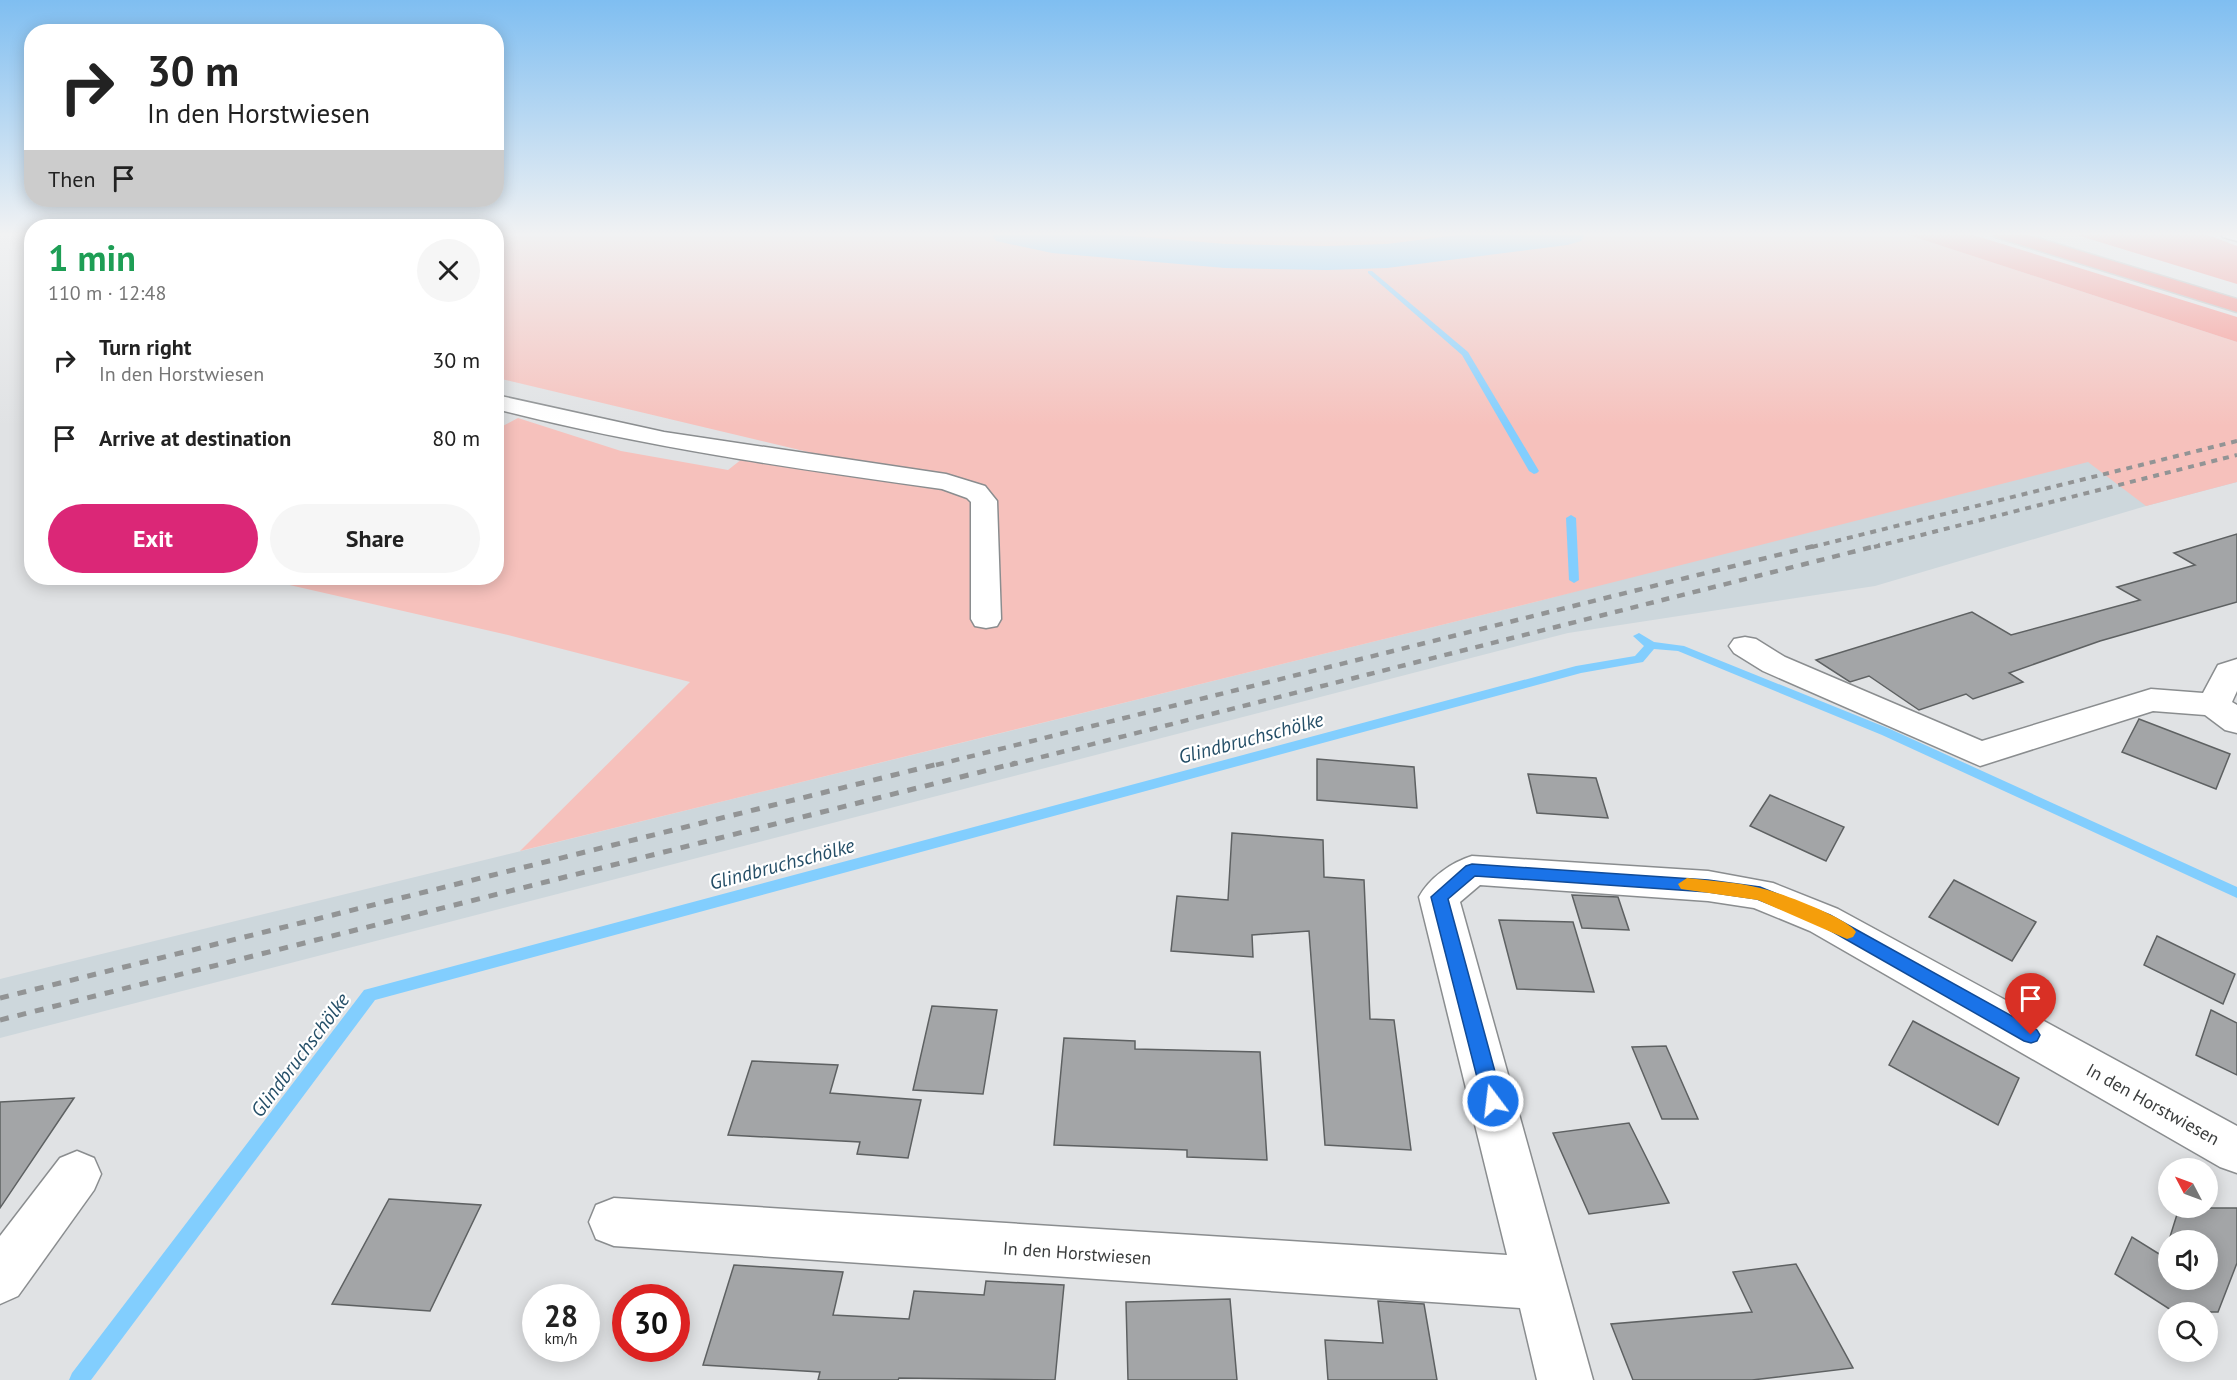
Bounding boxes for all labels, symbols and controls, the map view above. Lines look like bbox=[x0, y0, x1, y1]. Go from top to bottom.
text: 30 m bbox=[147, 43, 239, 98]
icon: right bbox=[48, 48, 126, 126]
text: In den Horstwiesen bbox=[147, 96, 370, 130]
icon: arrive bbox=[107, 162, 140, 195]
text: Then bbox=[48, 165, 95, 193]
text: 1 min bbox=[48, 234, 136, 281]
button: close bbox=[417, 239, 480, 302]
text: 110 m · 12:48 bbox=[48, 280, 166, 306]
text: Turn right bbox=[99, 333, 191, 361]
icon: right bbox=[48, 344, 81, 377]
text: 30 m bbox=[432, 346, 480, 374]
text: In den Horstwiesen bbox=[99, 361, 264, 387]
icon: arrive bbox=[48, 422, 81, 455]
text: Arrive at destination bbox=[99, 424, 291, 452]
text: 80 m bbox=[432, 424, 480, 452]
button: Exit bbox=[48, 504, 258, 573]
button: Share bbox=[270, 504, 480, 573]
water label: Glindbruchschölke bbox=[1176, 706, 1327, 770]
water label: Glindbruchschölke bbox=[707, 832, 858, 896]
pin bbox=[2005, 973, 2056, 1035]
icon: arrive bbox=[2014, 982, 2047, 1015]
water label: Glindbruchschölke bbox=[245, 987, 356, 1122]
street label: In den Horstwiesen bbox=[2082, 1058, 2224, 1150]
position arrow bbox=[1461, 1069, 1525, 1133]
north arrow bbox=[2158, 1158, 2218, 1218]
map controls bbox=[2158, 1158, 2218, 1362]
button: sound bbox=[2158, 1230, 2218, 1290]
street label: In den Horstwiesen bbox=[1002, 1236, 1152, 1270]
speed limit sign: 30 bbox=[612, 1284, 690, 1362]
text: 28 bbox=[544, 1296, 578, 1335]
button: search bbox=[2158, 1302, 2218, 1362]
text: km/h bbox=[545, 1329, 577, 1348]

